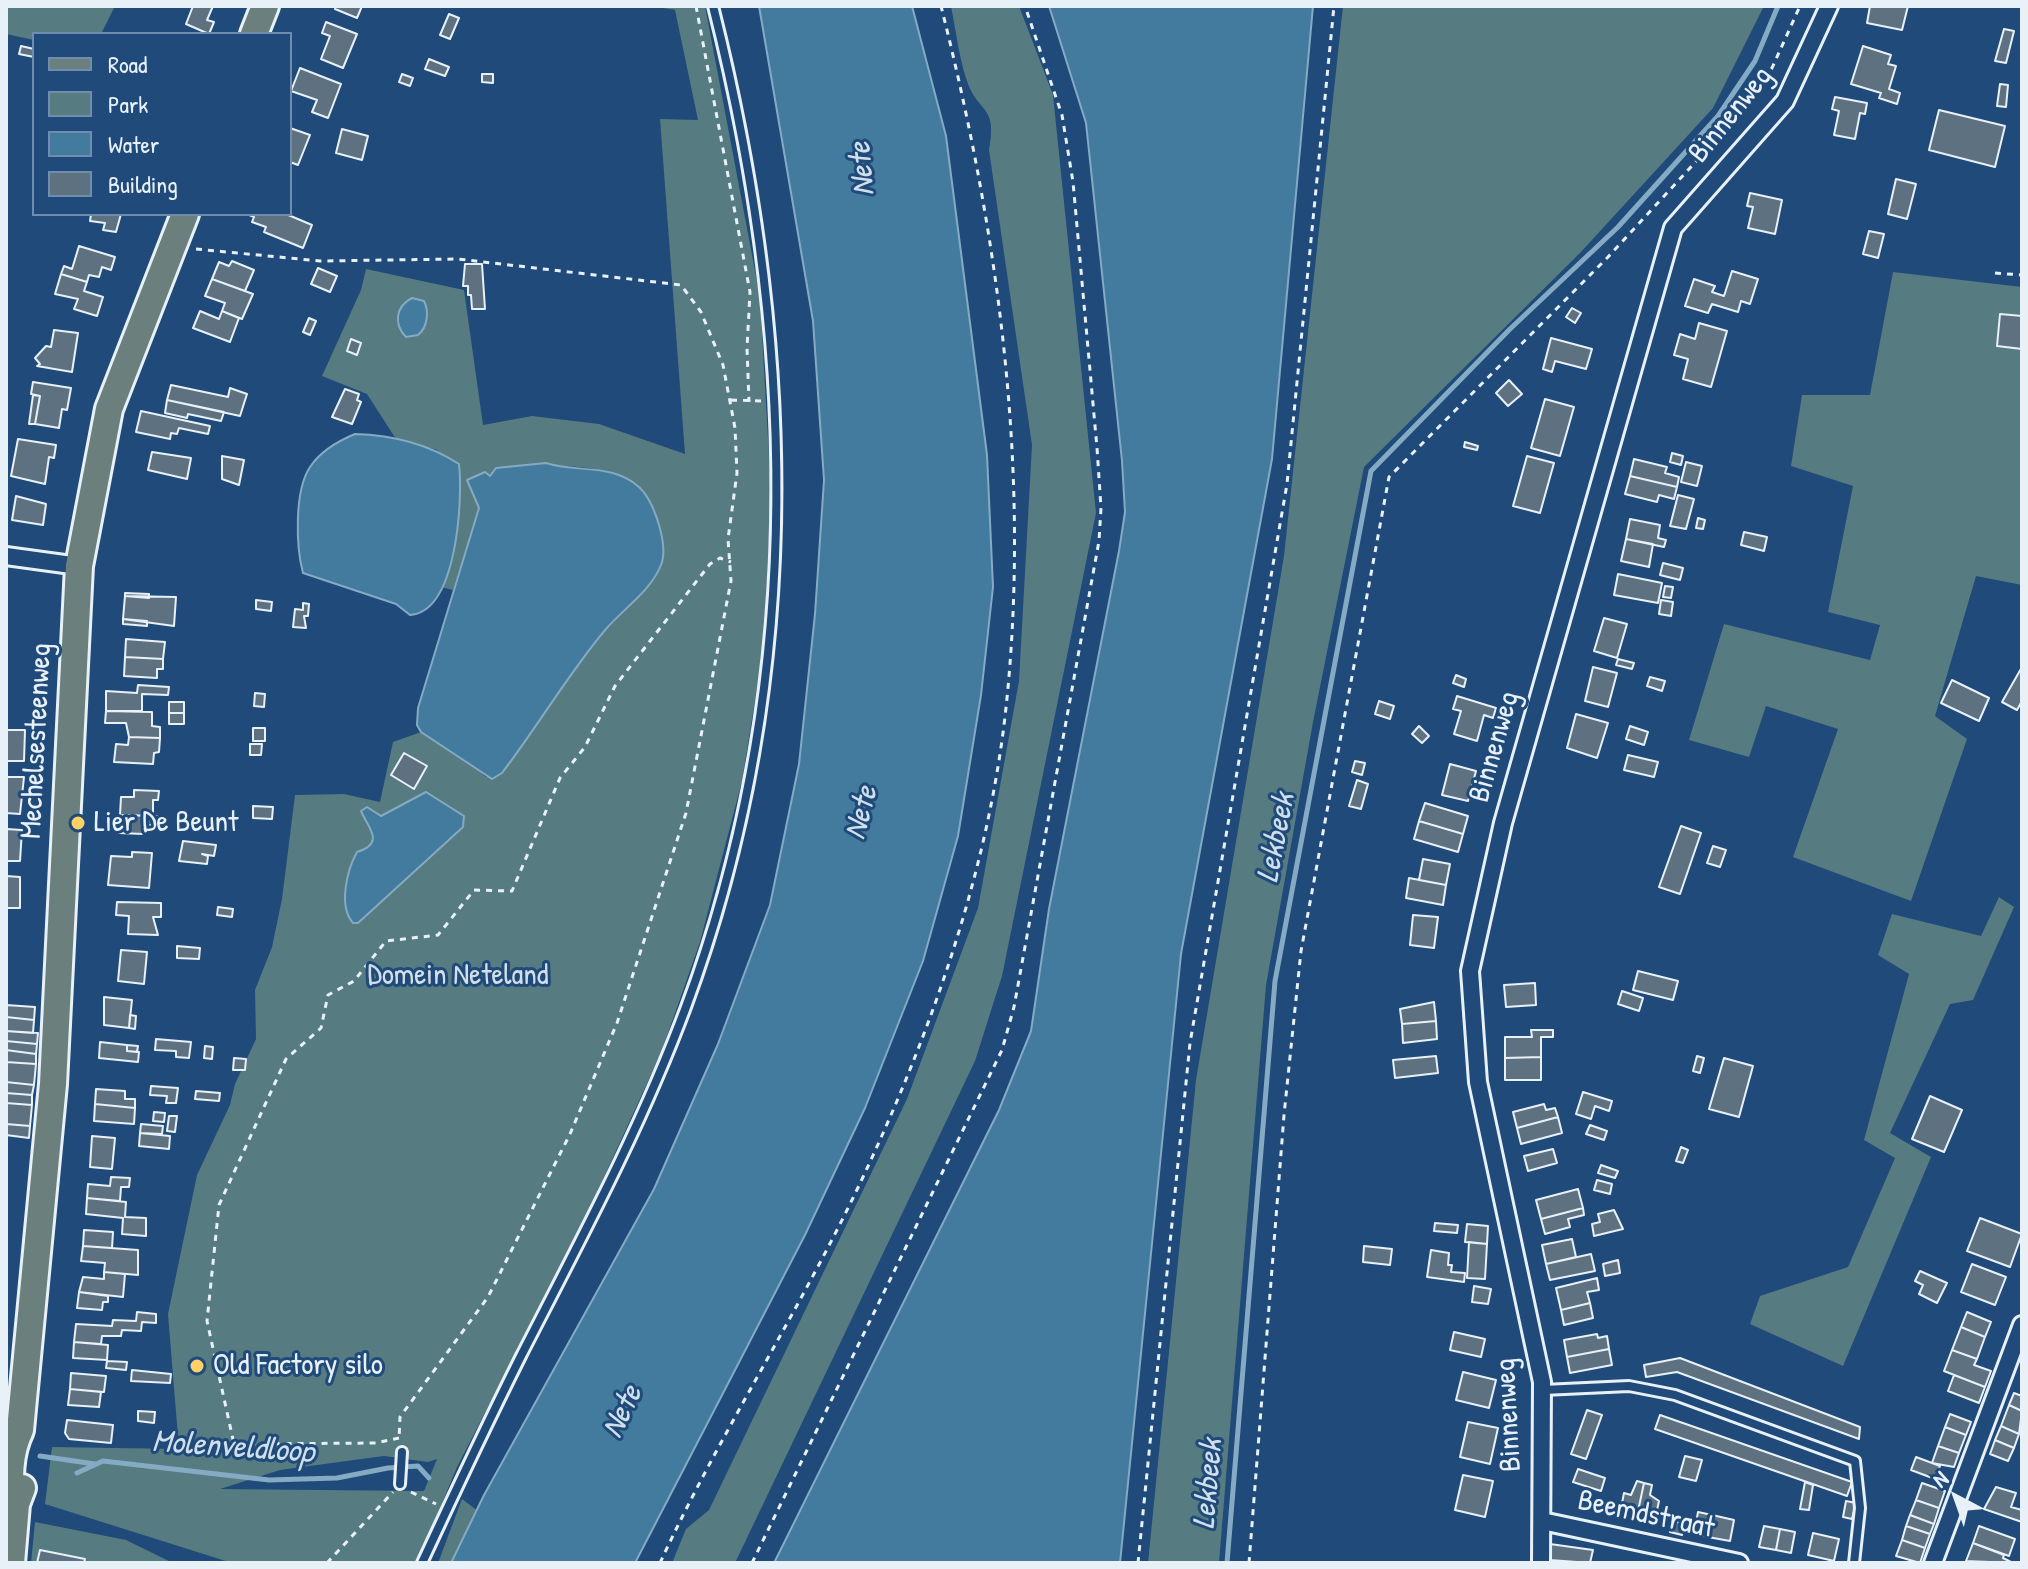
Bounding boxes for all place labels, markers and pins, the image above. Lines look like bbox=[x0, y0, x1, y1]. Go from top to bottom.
place label: Lier De Beunt bbox=[94, 805, 238, 841]
marker: Lier De Beunt bbox=[69, 814, 87, 832]
place label: Old Factory silo bbox=[213, 1348, 383, 1384]
marker: Old Factory silo bbox=[188, 1357, 206, 1375]

